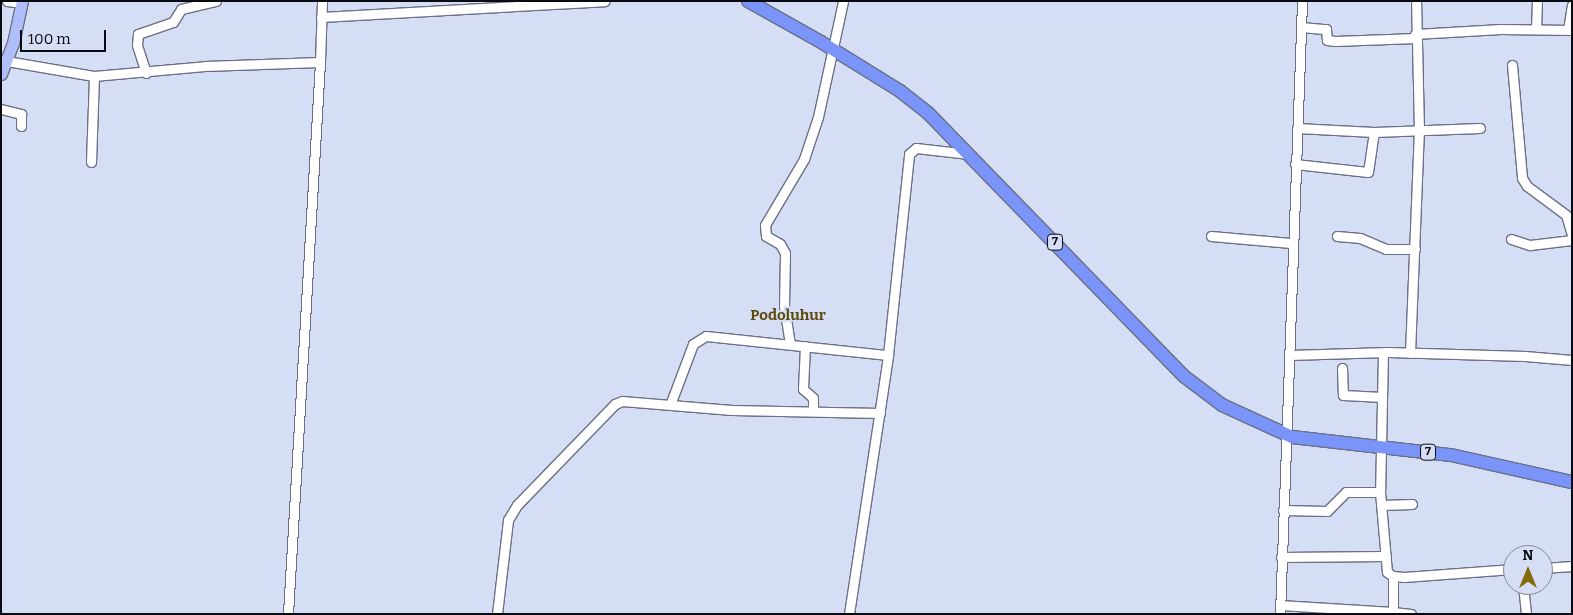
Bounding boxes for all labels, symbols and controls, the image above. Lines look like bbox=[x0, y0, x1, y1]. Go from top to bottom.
scale bar bbox=[22, 20, 109, 52]
text: 100 m bbox=[28, 30, 71, 48]
road number: 7 bbox=[1046, 233, 1064, 250]
district label: Podoluhur bbox=[750, 307, 826, 325]
road number: 7 bbox=[1419, 444, 1437, 461]
north arrow bbox=[1503, 545, 1553, 595]
text: N bbox=[1523, 547, 1533, 564]

